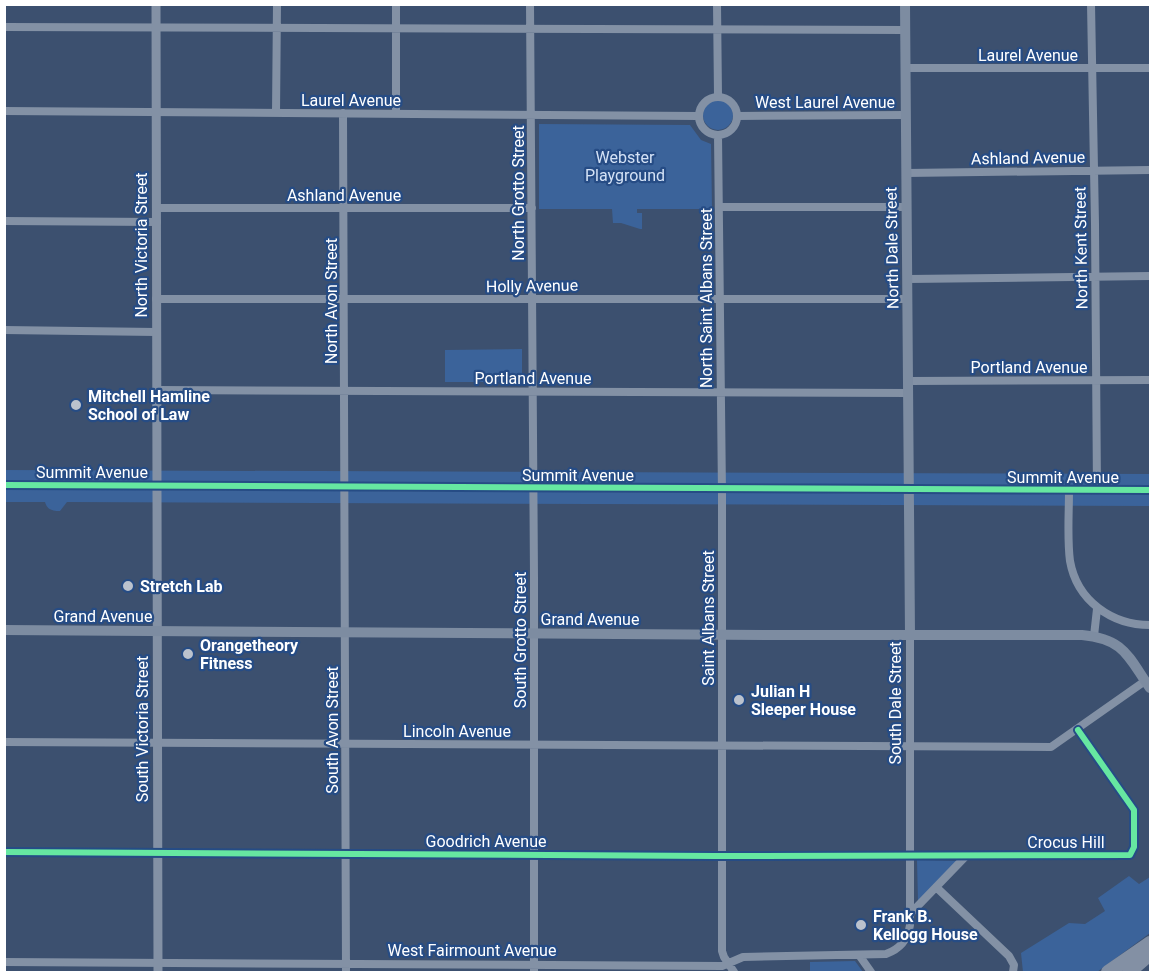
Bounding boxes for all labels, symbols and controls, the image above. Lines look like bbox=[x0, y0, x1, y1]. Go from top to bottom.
street label: Laurel Avenue bbox=[978, 46, 1078, 65]
street label: Laurel Avenue bbox=[301, 91, 401, 110]
street label: West Laurel Avenue bbox=[755, 93, 895, 112]
street label: North Grotto Street bbox=[509, 125, 528, 261]
park label: Webster Playground bbox=[585, 148, 665, 185]
street label: Ashland Avenue bbox=[971, 148, 1085, 168]
street label: North Victoria Street bbox=[132, 172, 151, 318]
street label: Ashland Avenue bbox=[287, 186, 401, 205]
street label: North Kent Street bbox=[1070, 186, 1092, 310]
street label: North Dale Street bbox=[881, 187, 903, 309]
street label: North Saint Albans Street bbox=[697, 208, 716, 388]
street label: North Avon Street bbox=[322, 238, 341, 364]
street label: Holly Avenue bbox=[486, 276, 578, 296]
street label: Portland Avenue bbox=[971, 358, 1087, 377]
street label: Portland Avenue bbox=[475, 369, 591, 388]
place label: Mitchell Hamline School of Law bbox=[88, 387, 210, 424]
marker: Mitchell Hamline School of Law bbox=[69, 398, 83, 412]
street label: Summit Avenue bbox=[36, 463, 148, 482]
street label: Summit Avenue bbox=[522, 466, 634, 485]
street label: Summit Avenue bbox=[1007, 468, 1119, 487]
street label: Saint Albans Street bbox=[699, 550, 718, 686]
street label: South Grotto Street bbox=[511, 572, 530, 708]
place label: Stretch Lab bbox=[140, 577, 223, 596]
marker: Stretch Lab bbox=[121, 579, 135, 593]
street label: Grand Avenue bbox=[54, 607, 152, 626]
street label: Grand Avenue bbox=[541, 610, 639, 629]
place label: Orangetheory Fitness bbox=[200, 636, 299, 673]
street label: South Dale Street bbox=[886, 641, 905, 765]
marker: Orangetheory Fitness bbox=[181, 647, 195, 661]
street label: South Victoria Street bbox=[133, 656, 152, 802]
street label: South Avon Street bbox=[323, 666, 342, 794]
place label: Julian H Sleeper House bbox=[751, 682, 856, 719]
marker: Julian H Sleeper House bbox=[732, 693, 746, 707]
street label: Lincoln Avenue bbox=[403, 722, 511, 741]
street label: Goodrich Avenue bbox=[426, 832, 546, 851]
street label: Crocus Hill bbox=[1027, 833, 1105, 852]
place label: Frank B. Kellogg House bbox=[873, 907, 978, 944]
marker: Frank B. Kellogg House bbox=[854, 918, 868, 932]
street label: West Fairmount Avenue bbox=[388, 941, 556, 960]

